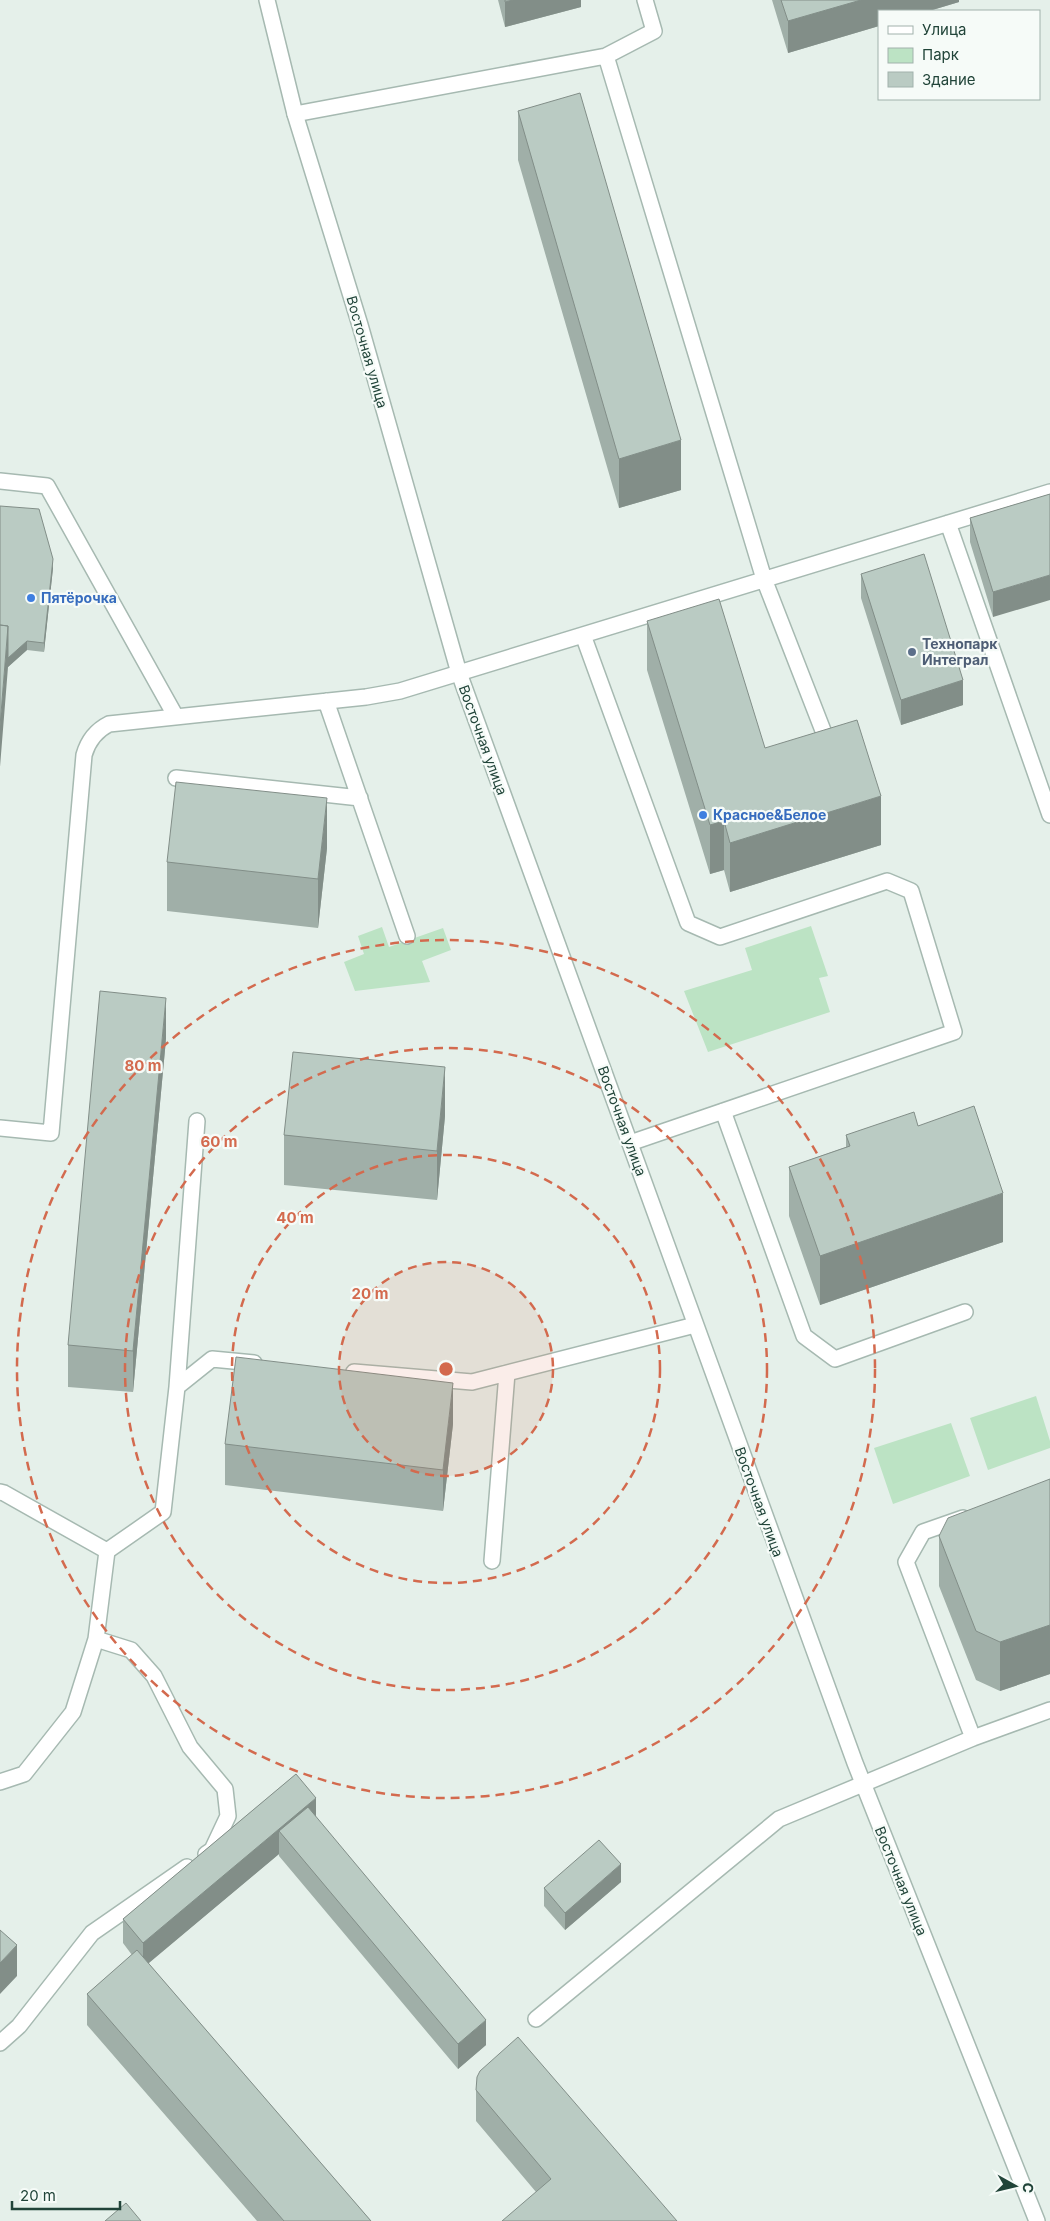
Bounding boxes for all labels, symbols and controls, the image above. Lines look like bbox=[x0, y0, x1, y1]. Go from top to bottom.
legend bbox=[878, 10, 1040, 100]
text: Улица bbox=[922, 20, 966, 39]
text: Парк bbox=[922, 45, 959, 64]
text: Здание bbox=[922, 70, 976, 89]
street label: Восточная улица bbox=[343, 294, 392, 410]
place label: Пятёрочка bbox=[41, 589, 117, 606]
marker: Пятёрочка bbox=[25, 592, 37, 604]
place label: Технопарк Интеграл bbox=[922, 635, 998, 668]
marker: Технопарк Интеграл bbox=[906, 646, 918, 658]
street label: Восточная улица bbox=[456, 682, 511, 797]
place label: Красное&Белое bbox=[713, 806, 826, 823]
marker: Красное&Белое bbox=[697, 809, 709, 821]
text: 80 m bbox=[124, 1056, 162, 1075]
street label: Восточная улица bbox=[595, 1063, 650, 1178]
text: 60 m bbox=[200, 1132, 238, 1151]
text: 40 m bbox=[276, 1208, 314, 1227]
text: 20 m bbox=[352, 1284, 388, 1303]
centre of rings bbox=[437, 1360, 455, 1378]
street label: Восточная улица bbox=[732, 1444, 787, 1559]
street label: Восточная улица bbox=[872, 1824, 931, 1938]
north arrow bbox=[990, 2161, 1040, 2211]
scale bar bbox=[12, 2178, 120, 2210]
text: С bbox=[1019, 2182, 1038, 2194]
text: 20 m bbox=[20, 2186, 56, 2205]

